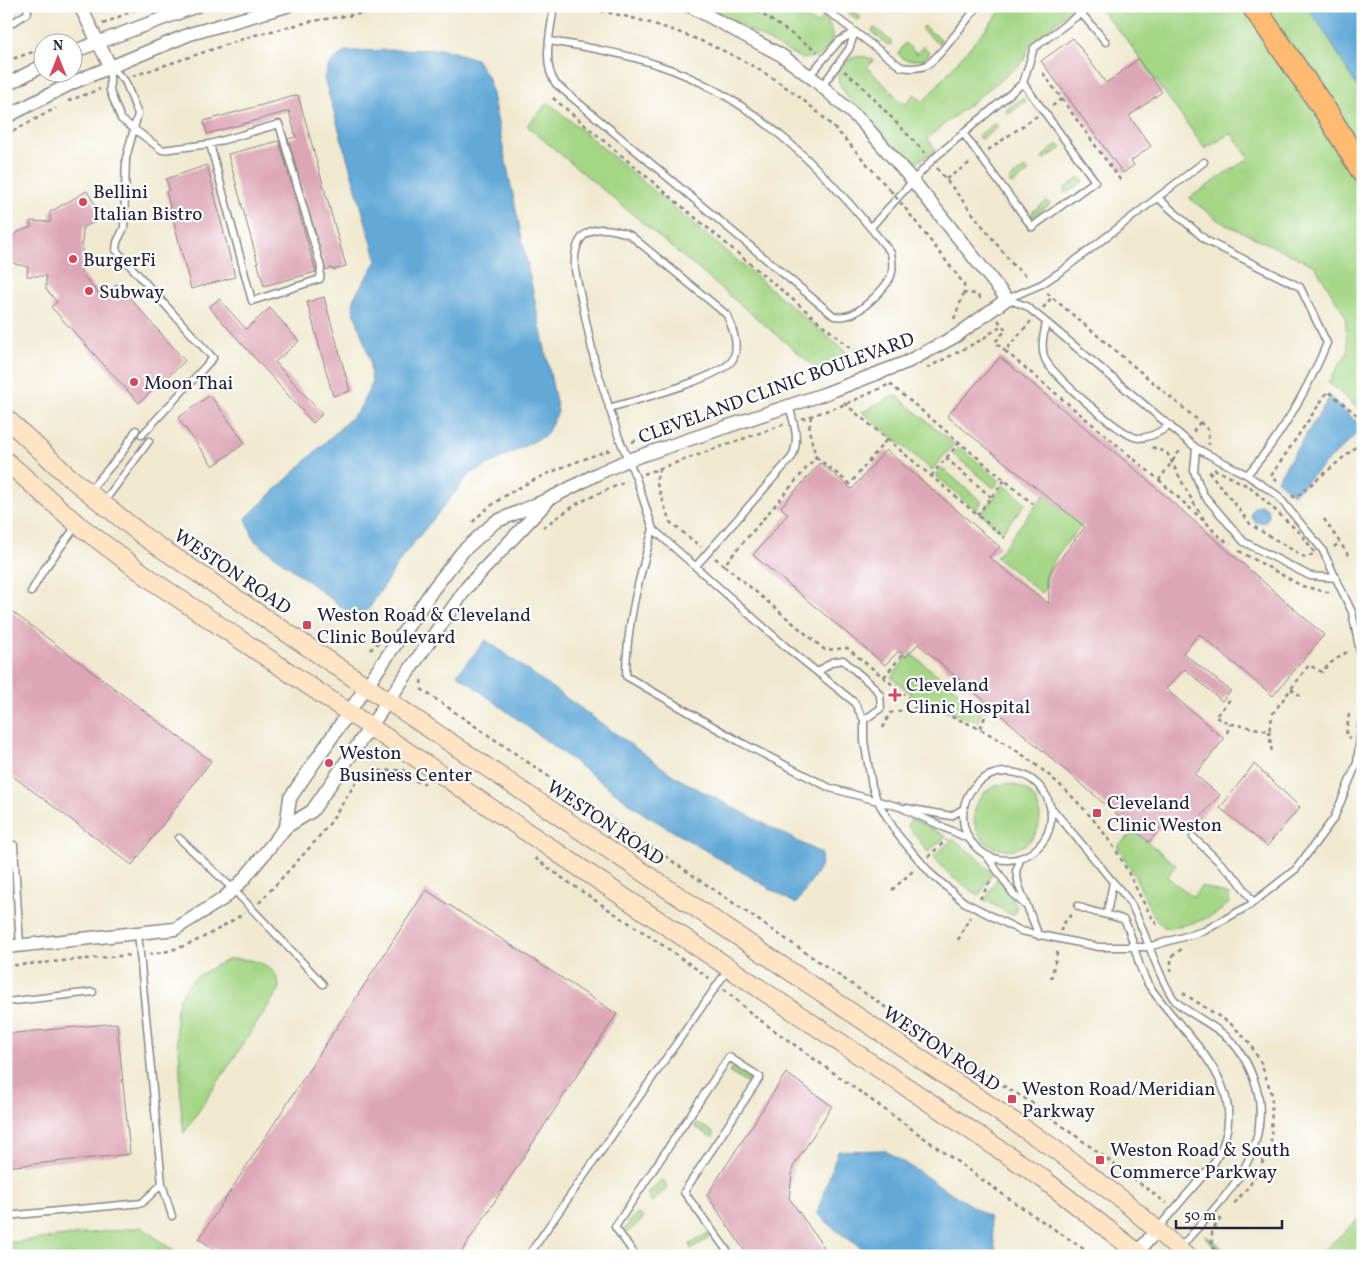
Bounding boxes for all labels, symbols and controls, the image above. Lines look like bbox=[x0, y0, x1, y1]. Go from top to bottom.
north arrow bbox=[32, 32, 82, 82]
text: N bbox=[53, 37, 63, 56]
place label: Bellini Italian Bistro bbox=[93, 180, 202, 228]
marker: Bellini Italian Bistro bbox=[77, 196, 89, 208]
place label: BurgerFi bbox=[83, 248, 156, 274]
marker: BurgerFi bbox=[67, 253, 79, 265]
place label: Subway bbox=[99, 280, 164, 306]
marker: Subway bbox=[83, 285, 95, 297]
street label: CLEVELAND CLINIC BOULEVARD bbox=[635, 327, 918, 451]
place label: Moon Thai bbox=[144, 371, 234, 397]
marker: Moon Thai bbox=[128, 376, 140, 388]
street label: WESTON ROAD bbox=[168, 524, 296, 622]
place label: Weston Road & Cleveland Clinic Boulevard bbox=[317, 603, 531, 651]
marker: Weston Road & Cleveland Clinic Boulevard bbox=[301, 619, 313, 631]
place label: Cleveland Clinic Hospital bbox=[906, 673, 1030, 721]
marker: Cleveland Clinic Hospital bbox=[888, 688, 902, 702]
place label: Weston Business Center bbox=[339, 741, 472, 789]
marker: Weston Business Center bbox=[323, 757, 335, 769]
street label: WESTON ROAD bbox=[541, 775, 669, 873]
place label: Cleveland Clinic Weston bbox=[1107, 791, 1222, 839]
marker: Cleveland Clinic Weston bbox=[1091, 807, 1103, 819]
street label: WESTON ROAD bbox=[877, 1001, 1005, 1099]
place label: Weston Road/Meridian Parkway bbox=[1022, 1077, 1215, 1125]
marker: Weston Road/Meridian Parkway bbox=[1006, 1093, 1018, 1105]
place label: Weston Road & South Commerce Parkway bbox=[1110, 1138, 1290, 1186]
marker: Weston Road & South Commerce Parkway bbox=[1094, 1154, 1106, 1166]
scale bar bbox=[1176, 1197, 1283, 1229]
text: 50 m bbox=[1184, 1206, 1216, 1227]

